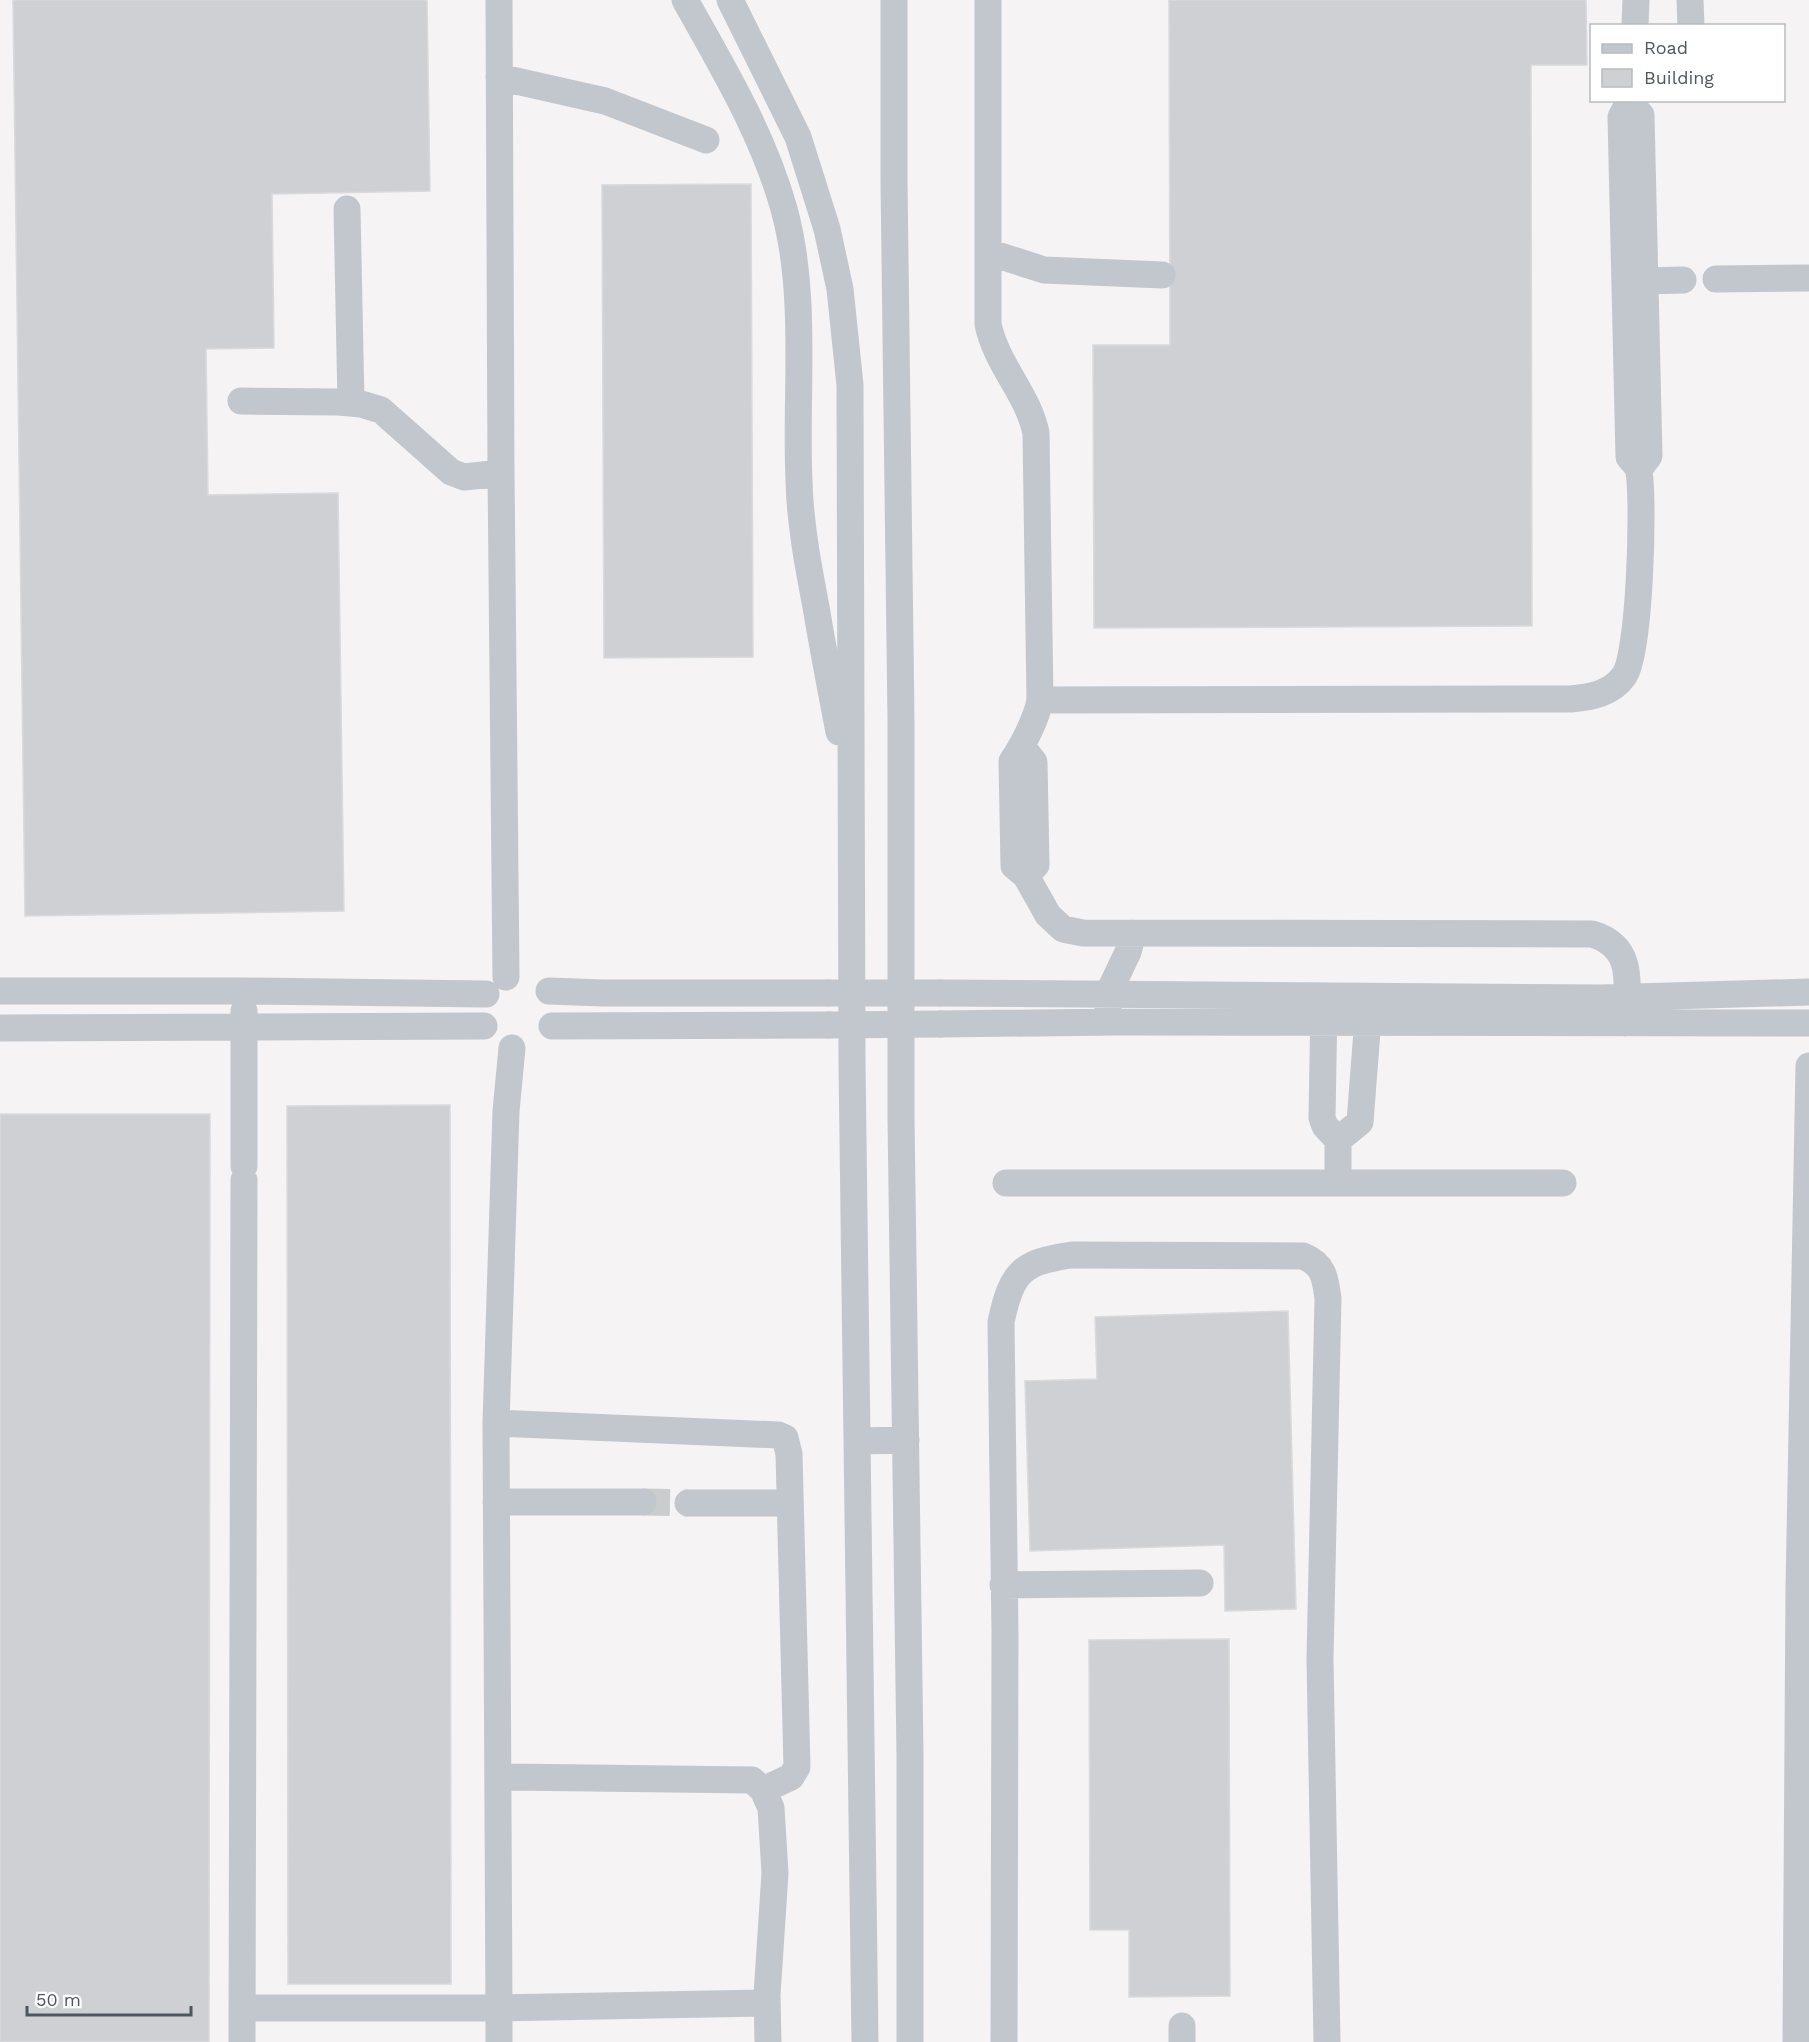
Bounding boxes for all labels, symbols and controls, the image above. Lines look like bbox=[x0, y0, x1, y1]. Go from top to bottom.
legend bbox=[1590, 24, 1785, 102]
text: Road bbox=[1644, 37, 1688, 58]
text: Building bbox=[1644, 67, 1714, 88]
scale bar bbox=[27, 1979, 190, 2017]
text: 50 m bbox=[36, 1989, 81, 2010]

